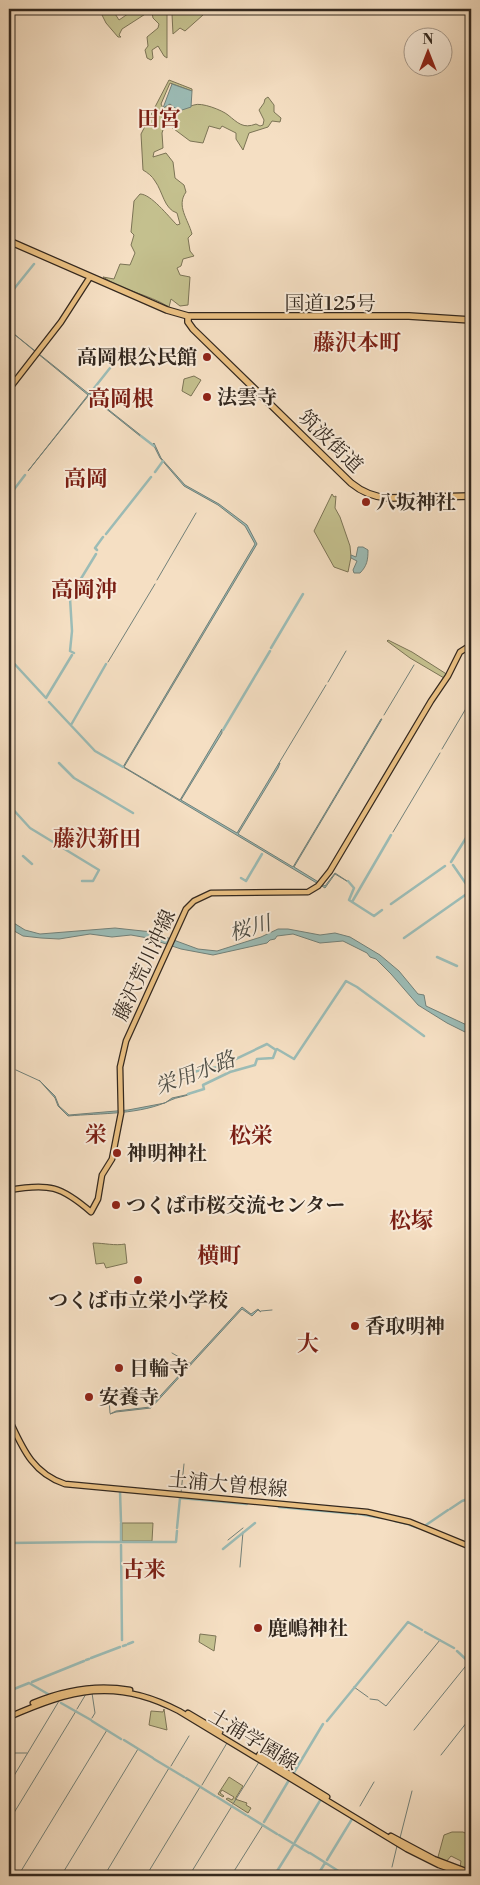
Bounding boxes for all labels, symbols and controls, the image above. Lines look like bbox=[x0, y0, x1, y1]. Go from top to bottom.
north arrow bbox=[402, 28, 452, 78]
text: N bbox=[422, 31, 434, 49]
district label: 田宮 bbox=[137, 106, 181, 133]
street label: 国道125号 bbox=[284, 292, 376, 317]
district label: 藤沢本町 bbox=[313, 330, 401, 357]
place label: 高岡根公民館 bbox=[77, 346, 197, 371]
marker: 高岡根公民館 bbox=[201, 351, 213, 363]
district label: 高岡根 bbox=[88, 386, 154, 413]
place label: 法雲寺 bbox=[217, 386, 277, 411]
marker: 法雲寺 bbox=[201, 391, 213, 403]
street label: 筑波街道 bbox=[293, 405, 367, 479]
district label: 高岡 bbox=[64, 466, 108, 493]
place label: 八坂神社 bbox=[376, 491, 456, 516]
marker: 八坂神社 bbox=[360, 496, 372, 508]
district label: 高岡沖 bbox=[51, 577, 117, 604]
district label: 藤沢新田 bbox=[53, 826, 141, 853]
street label: 藤沢荒川沖線 bbox=[109, 906, 182, 1025]
water label: 桜川 bbox=[227, 910, 276, 947]
water label: 栄用水路 bbox=[151, 1046, 241, 1101]
district label: 栄 bbox=[85, 1122, 107, 1149]
district label: 松栄 bbox=[229, 1123, 273, 1150]
place label: 神明神社 bbox=[127, 1142, 207, 1167]
marker: 神明神社 bbox=[111, 1147, 123, 1159]
place label: つくば市桜交流センター bbox=[126, 1194, 345, 1219]
marker: つくば市桜交流センター bbox=[110, 1199, 122, 1211]
district label: 松塚 bbox=[389, 1208, 433, 1235]
district label: 横町 bbox=[197, 1243, 241, 1270]
marker: つくば市立栄小学校 bbox=[132, 1274, 144, 1286]
place label: つくば市立栄小学校 bbox=[48, 1289, 228, 1314]
place label: 香取明神 bbox=[365, 1315, 445, 1340]
marker: 香取明神 bbox=[349, 1320, 361, 1332]
district label: 大 bbox=[297, 1331, 319, 1358]
place label: 日輪寺 bbox=[129, 1357, 189, 1382]
marker: 日輪寺 bbox=[113, 1362, 125, 1374]
place label: 安養寺 bbox=[99, 1386, 159, 1411]
marker: 安養寺 bbox=[83, 1391, 95, 1403]
street label: 土浦大曽根線 bbox=[167, 1468, 289, 1503]
district label: 古来 bbox=[122, 1557, 166, 1584]
place label: 鹿嶋神社 bbox=[268, 1617, 348, 1642]
marker: 鹿嶋神社 bbox=[252, 1622, 264, 1634]
street label: 土浦学園線 bbox=[204, 1704, 303, 1777]

